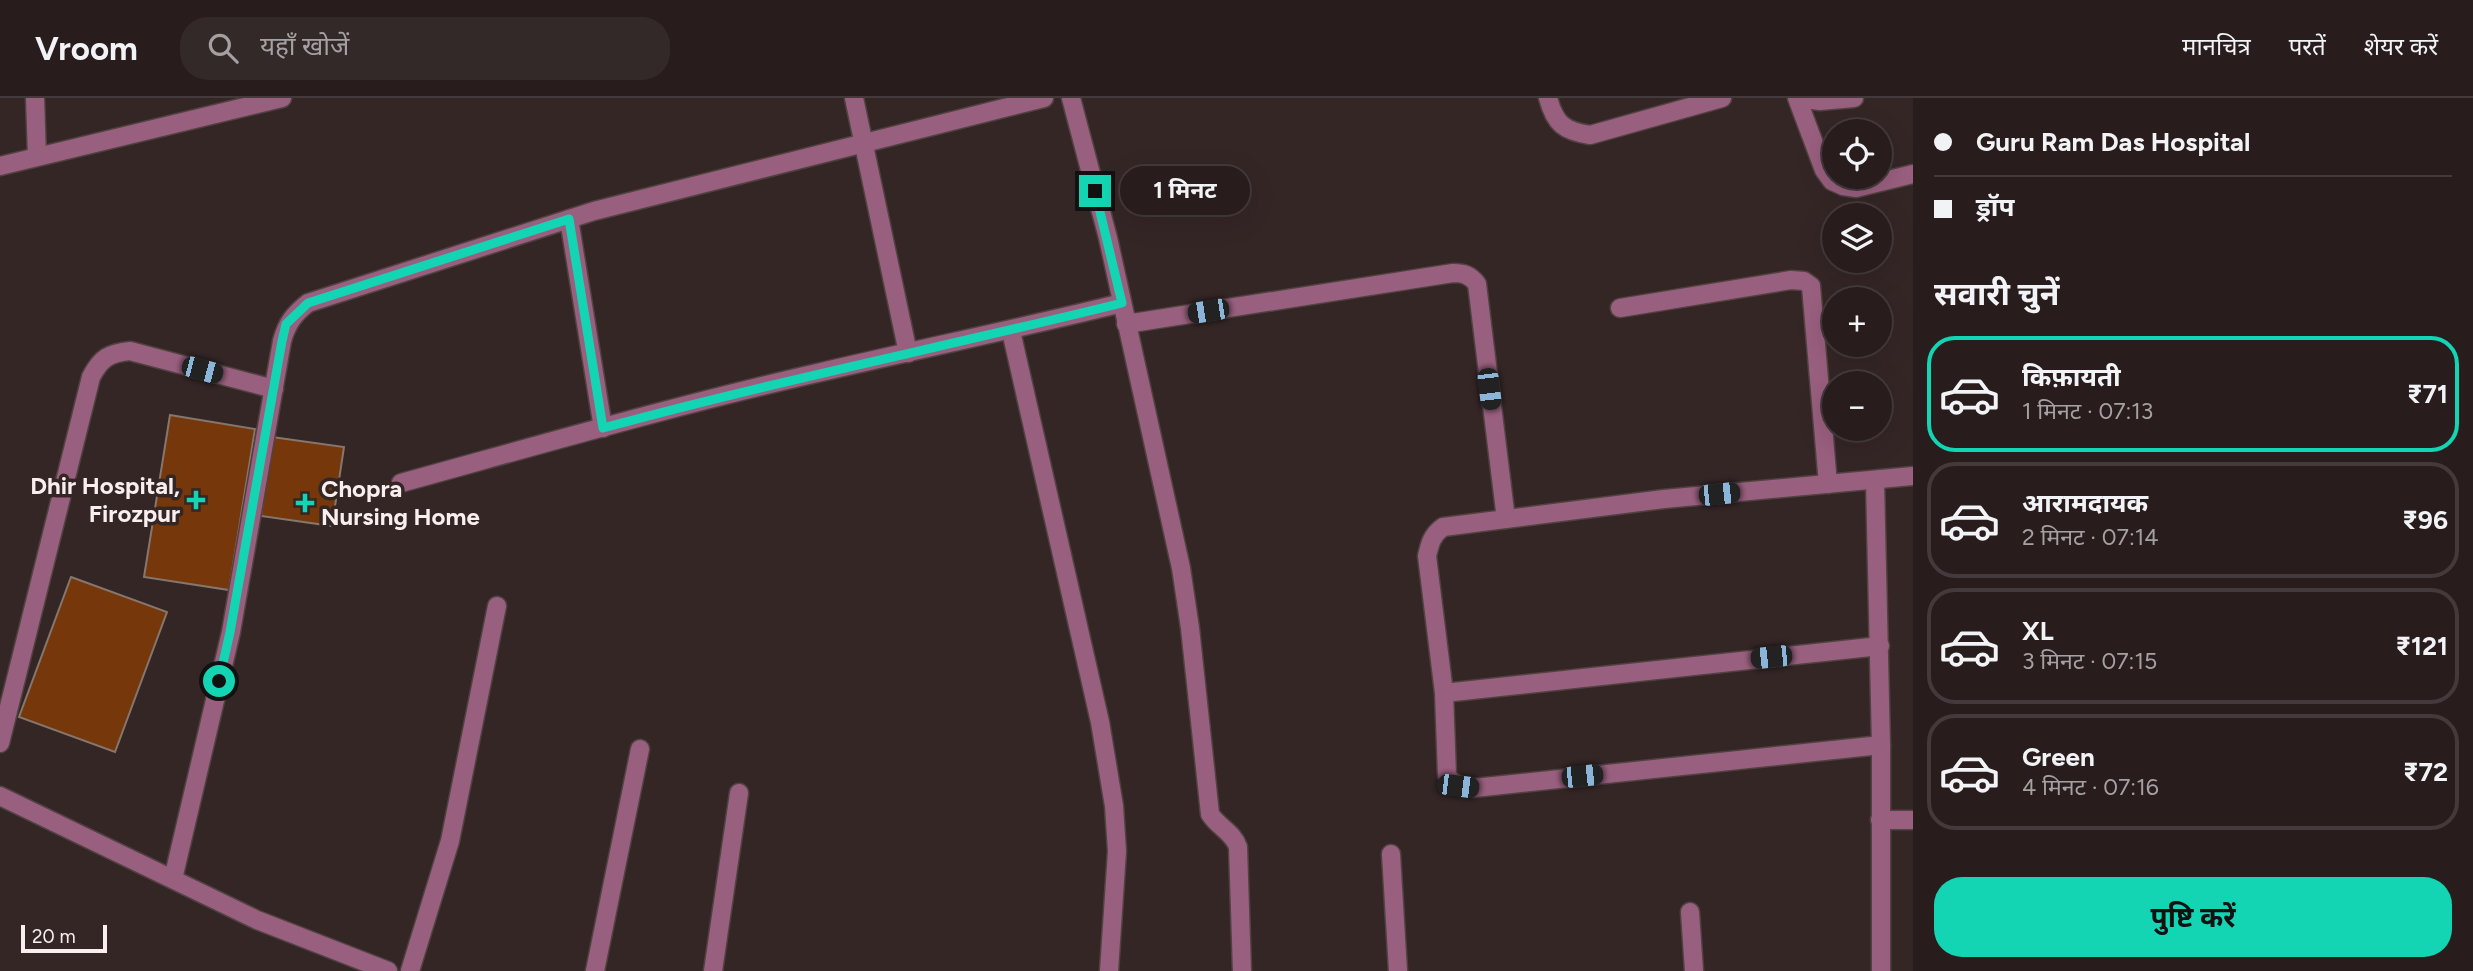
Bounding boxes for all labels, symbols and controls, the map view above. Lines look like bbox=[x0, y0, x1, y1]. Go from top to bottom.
search box bbox=[180, 17, 670, 80]
text: Vroom bbox=[35, 29, 138, 68]
icon: search bbox=[204, 29, 242, 67]
text: यहाँ खोजें bbox=[260, 30, 349, 62]
text: मानचित्र bbox=[2182, 32, 2251, 61]
text: परतें bbox=[2289, 32, 2326, 61]
text: शेयर करें bbox=[2364, 32, 2438, 61]
map controls bbox=[1822, 119, 1892, 441]
button: locate bbox=[1822, 119, 1892, 189]
text: Guru Ram Das Hospital bbox=[1976, 126, 2250, 158]
callout: 1 मिनट bbox=[1120, 166, 1249, 216]
route end bbox=[1079, 175, 1111, 207]
text: 1 मिनट bbox=[1153, 176, 1217, 204]
text: ड्रॉप bbox=[1976, 191, 2014, 223]
button: layers bbox=[1822, 203, 1892, 273]
text: सवारी चुनें bbox=[1934, 275, 2059, 313]
button: + bbox=[1822, 287, 1892, 357]
car bbox=[1186, 297, 1231, 325]
car bbox=[179, 354, 226, 386]
text: किफ़ायती bbox=[2022, 361, 2121, 393]
icon: car bbox=[1938, 363, 2001, 426]
car bbox=[1477, 367, 1502, 411]
button: − bbox=[1822, 371, 1892, 441]
text: ₹71 bbox=[2407, 378, 2448, 410]
text: 1 मिनट · 07:13 bbox=[2022, 397, 2153, 425]
place label: Dhir Hospital, Firozpur bbox=[30, 471, 180, 528]
place label: Chopra Nursing Home bbox=[321, 474, 480, 531]
car bbox=[1698, 481, 1741, 507]
text: आरामदायक bbox=[2022, 487, 2148, 519]
icon: car bbox=[1938, 489, 2001, 552]
marker: Dhir Hospital, Firozpur bbox=[186, 490, 206, 510]
marker: Chopra Nursing Home bbox=[295, 493, 315, 513]
text: ₹96 bbox=[2402, 504, 2448, 536]
text: 2 मिनट · 07:14 bbox=[2022, 523, 2159, 551]
icon: car bbox=[1938, 615, 2001, 678]
text: XL bbox=[2022, 615, 2054, 647]
text: ₹121 bbox=[2395, 630, 2448, 662]
car bbox=[1750, 644, 1793, 670]
text: 3 मिनट · 07:15 bbox=[2022, 647, 2157, 675]
route start bbox=[203, 665, 235, 697]
icon: car bbox=[1938, 741, 2001, 804]
text: Green bbox=[2022, 741, 2095, 773]
text: ₹72 bbox=[2403, 756, 2448, 788]
car bbox=[1561, 763, 1604, 789]
car bbox=[1436, 773, 1481, 799]
text: 4 मिनट · 07:16 bbox=[2022, 773, 2159, 801]
button: पुष्टि करें bbox=[1934, 877, 2452, 957]
scale bar bbox=[21, 922, 107, 954]
text: 20 m bbox=[32, 925, 76, 948]

